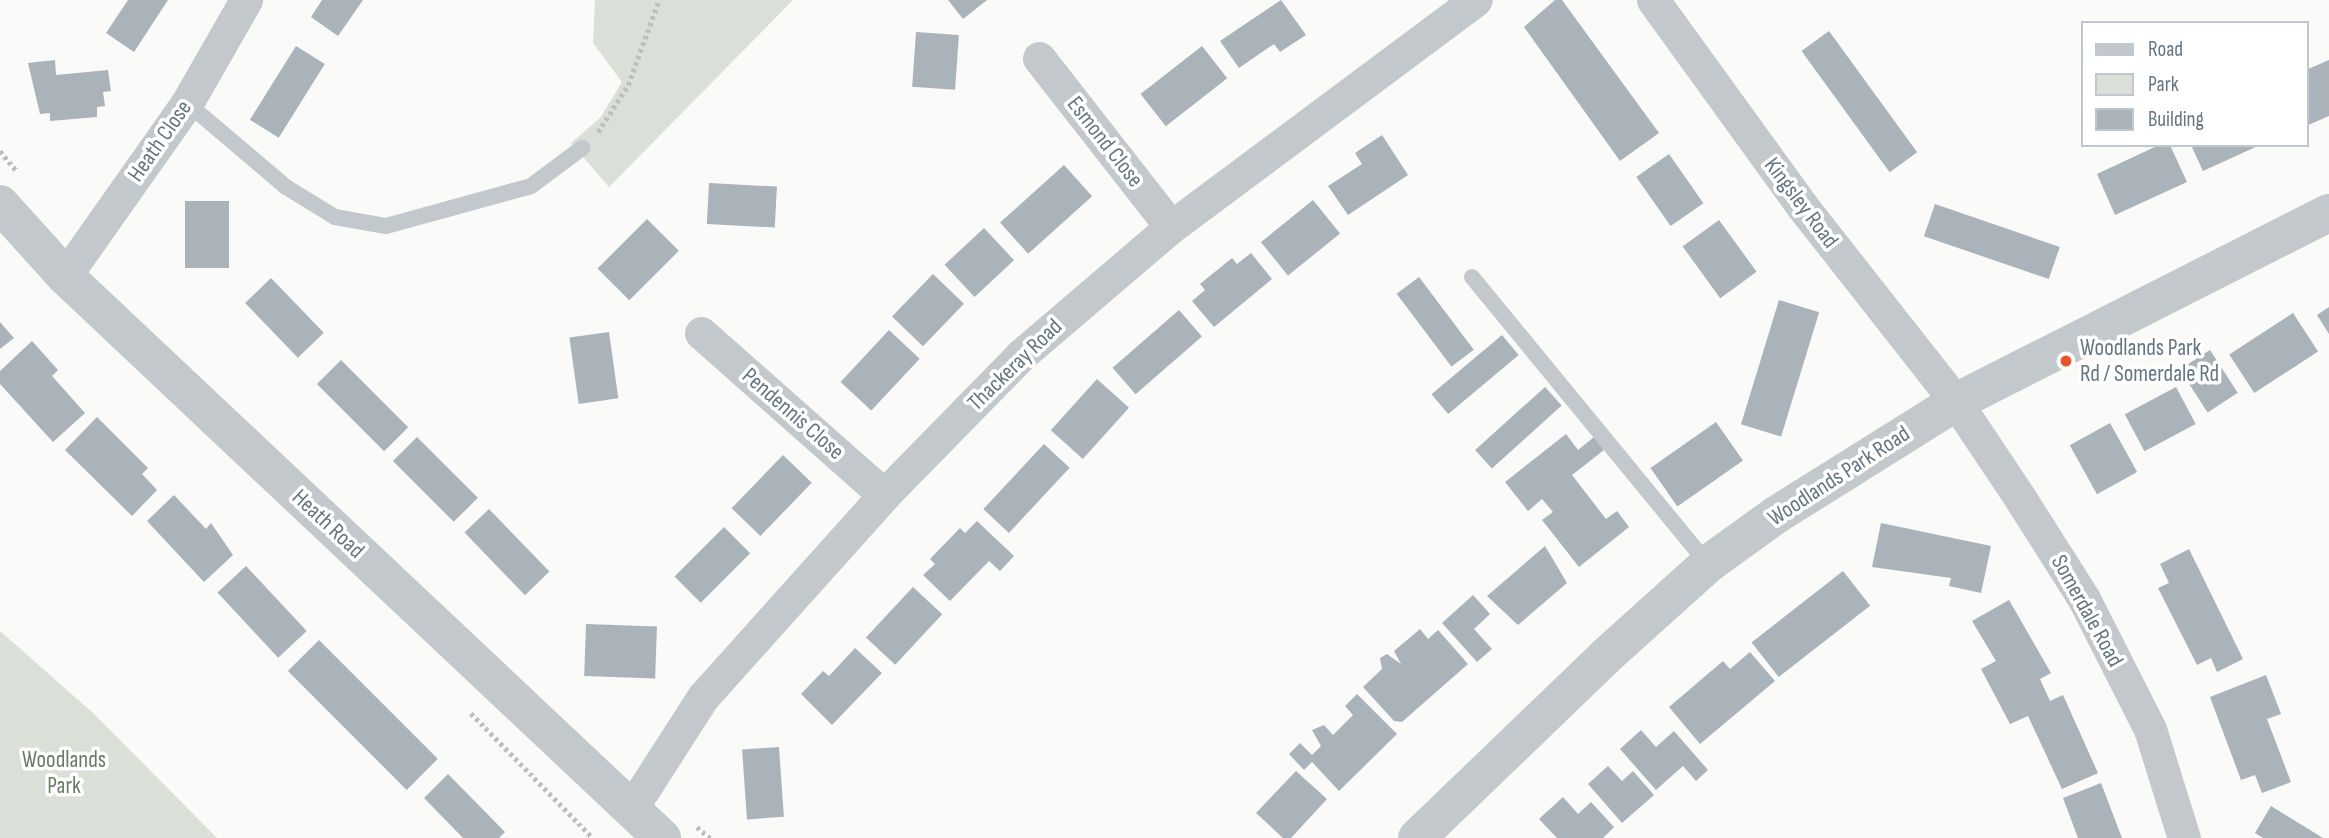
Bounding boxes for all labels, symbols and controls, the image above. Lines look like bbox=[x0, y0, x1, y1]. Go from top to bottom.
legend bbox=[2080, 21, 2308, 147]
text: Road bbox=[2148, 37, 2183, 62]
text: Park bbox=[2148, 72, 2179, 97]
street label: Esmond Close bbox=[1061, 91, 1149, 193]
street label: Heath Close bbox=[122, 95, 198, 187]
text: Building bbox=[2148, 107, 2204, 132]
street label: Kingsley Road bbox=[1758, 152, 1844, 254]
street label: Thackeray Road bbox=[962, 313, 1068, 417]
place label: Woodlands Park Rd / Somerdale Rd bbox=[2080, 334, 2219, 388]
marker: Woodlands Park Rd / Somerdale Rd bbox=[2058, 353, 2074, 369]
street label: Pendennis Close bbox=[736, 362, 850, 466]
street label: Woodlands Park Road bbox=[1763, 420, 1915, 532]
street label: Heath Road bbox=[286, 484, 370, 564]
street label: Somerdale Road bbox=[2045, 550, 2129, 672]
park label: Woodlands Park bbox=[22, 746, 106, 800]

